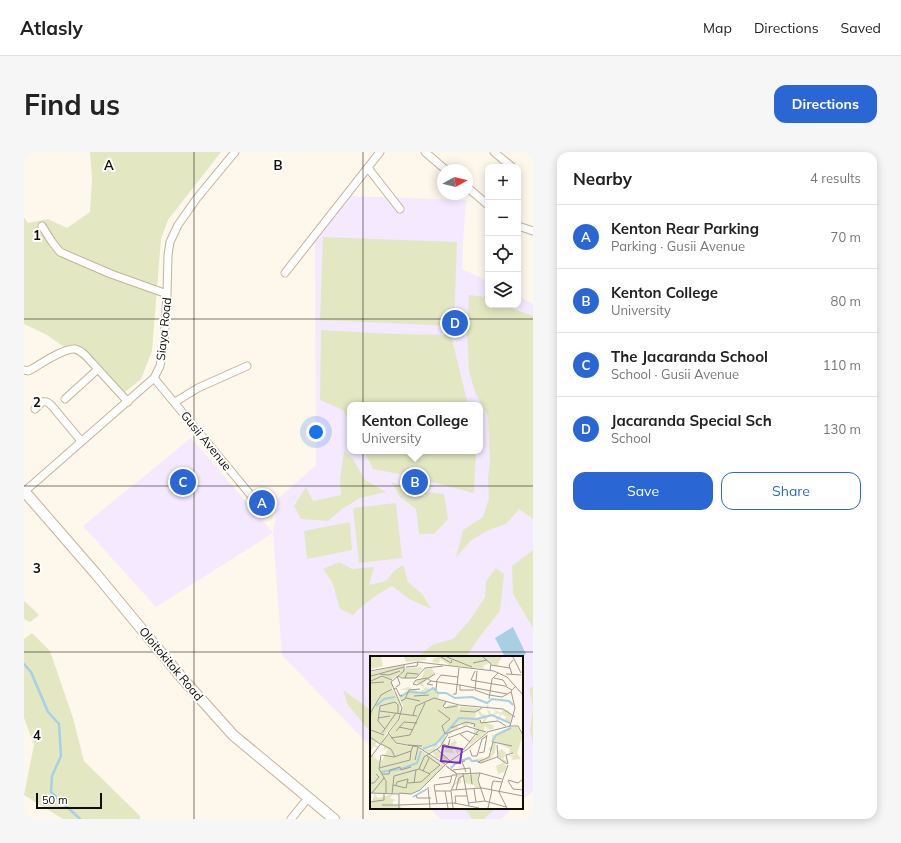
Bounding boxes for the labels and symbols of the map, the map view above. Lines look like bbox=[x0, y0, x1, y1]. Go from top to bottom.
text: A bbox=[104, 157, 114, 173]
text: B bbox=[274, 157, 283, 173]
north arrow bbox=[437, 164, 473, 200]
text: 1 bbox=[33, 227, 41, 243]
street label: Siaya Road bbox=[153, 297, 174, 361]
pin: D bbox=[442, 308, 468, 338]
text: 2 bbox=[33, 394, 41, 410]
street label: Gusii Avenue bbox=[178, 408, 235, 473]
your location bbox=[306, 422, 326, 442]
pin: C bbox=[170, 467, 196, 497]
pin: B bbox=[402, 467, 428, 497]
pin: A bbox=[249, 488, 275, 518]
text: 3 bbox=[33, 560, 41, 576]
street label: Oloitokitok Road bbox=[136, 624, 207, 704]
inset map bbox=[370, 656, 523, 809]
text: 4 bbox=[33, 727, 41, 743]
scale bar bbox=[36, 791, 102, 810]

